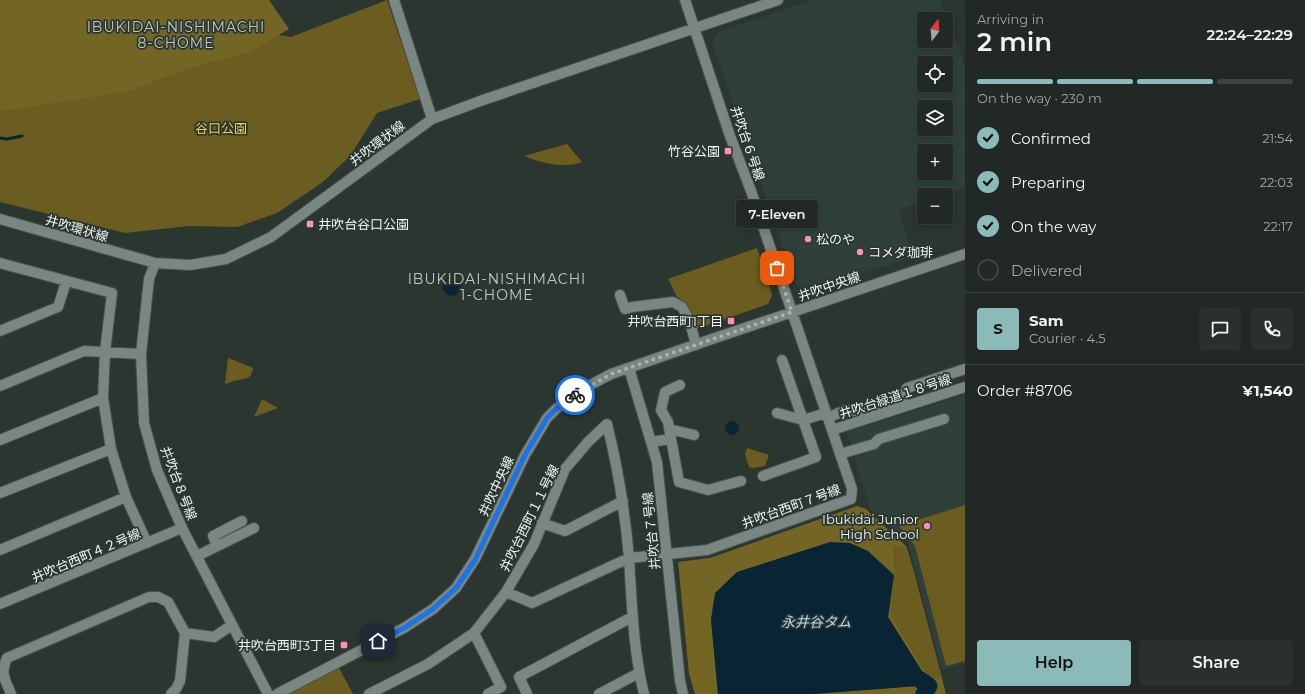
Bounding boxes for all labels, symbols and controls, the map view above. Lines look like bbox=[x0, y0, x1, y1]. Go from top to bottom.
text: Arriving in bbox=[977, 11, 1044, 27]
north arrow bbox=[917, 12, 953, 48]
map controls bbox=[917, 12, 953, 224]
district label: IBUKIDAI-NISHIMACHI 8-CHOME bbox=[87, 18, 265, 52]
text: 22:24–22:29 bbox=[1207, 25, 1293, 44]
text: 2 min bbox=[977, 26, 1052, 58]
button: locate bbox=[917, 56, 953, 92]
text: On the way · 230 m bbox=[977, 90, 1102, 106]
button: layers bbox=[917, 100, 953, 136]
street label: 井吹台６号線 bbox=[728, 104, 768, 182]
street label: 井吹環状線 bbox=[346, 117, 408, 169]
park label: 谷口公園 bbox=[195, 120, 247, 136]
icon: check bbox=[977, 127, 999, 149]
text: Confirmed bbox=[1011, 129, 1091, 148]
text: 21:54 bbox=[1262, 130, 1293, 146]
place label: 竹谷公園 bbox=[668, 143, 720, 159]
button: + bbox=[917, 144, 953, 180]
marker: 竹谷公園 bbox=[723, 146, 733, 156]
icon: check bbox=[977, 171, 999, 193]
text: Preparing bbox=[1011, 173, 1086, 192]
text: 22:03 bbox=[1260, 174, 1293, 190]
button: − bbox=[917, 188, 953, 224]
callout: 7-Eleven bbox=[736, 200, 818, 228]
text: 7-Eleven bbox=[749, 206, 806, 222]
street label: 井吹環状線 bbox=[44, 211, 110, 245]
icon: check bbox=[977, 215, 999, 237]
place label: 井吹台谷口公園 bbox=[318, 216, 409, 232]
text: On the way bbox=[1011, 217, 1096, 236]
text: 22:17 bbox=[1263, 218, 1293, 234]
marker: 井吹台谷口公園 bbox=[305, 219, 315, 229]
place label: 松のや bbox=[816, 231, 855, 247]
marker: 松のや bbox=[803, 234, 813, 244]
place label: コメダ珈琲 bbox=[868, 244, 933, 260]
marker: コメダ珈琲 bbox=[855, 247, 865, 257]
pin bbox=[760, 251, 794, 285]
icon: bag bbox=[766, 257, 788, 279]
text: Delivered bbox=[1011, 261, 1083, 280]
street label: 井吹中央線 bbox=[796, 268, 862, 304]
district label: IBUKIDAI-NISHIMACHI 1-CHOME bbox=[408, 270, 586, 304]
button: chat bbox=[1199, 308, 1241, 350]
button: phone bbox=[1251, 308, 1293, 350]
text: Sam bbox=[1029, 311, 1064, 330]
place label: 井吹台西町1丁目 bbox=[627, 313, 723, 329]
marker: 井吹台西町1丁目 bbox=[726, 316, 736, 326]
text: S bbox=[993, 319, 1003, 338]
text: Courier · 4.5 bbox=[1029, 330, 1106, 346]
street label: 井吹台緑道１８号線 bbox=[837, 370, 953, 422]
courier bbox=[555, 375, 595, 415]
text: Order #8706 bbox=[977, 381, 1072, 400]
text: ¥1,540 bbox=[1242, 381, 1293, 400]
icon: bike bbox=[564, 384, 586, 406]
street label: 井吹台８号線 bbox=[158, 444, 200, 522]
street label: 井吹中央線 bbox=[475, 453, 517, 519]
street label: 井吹台西町１１号線 bbox=[496, 462, 562, 574]
street label: 井吹台西町７号線 bbox=[739, 481, 843, 531]
street label: 井吹台７号線 bbox=[639, 491, 663, 571]
place label: Ibukidai Junior High School bbox=[822, 511, 919, 542]
marker: Ibukidai Junior High School bbox=[922, 521, 932, 531]
street label: 井吹台西町４２号線 bbox=[29, 525, 143, 585]
water label: 永井谷タム bbox=[781, 613, 851, 631]
pin bbox=[361, 624, 395, 658]
icon: home bbox=[367, 630, 389, 652]
place label: 井吹台西町3丁目 bbox=[238, 637, 336, 653]
marker: 井吹台西町3丁目 bbox=[339, 640, 349, 650]
button: Help bbox=[977, 640, 1131, 686]
button: Share bbox=[1139, 640, 1293, 686]

